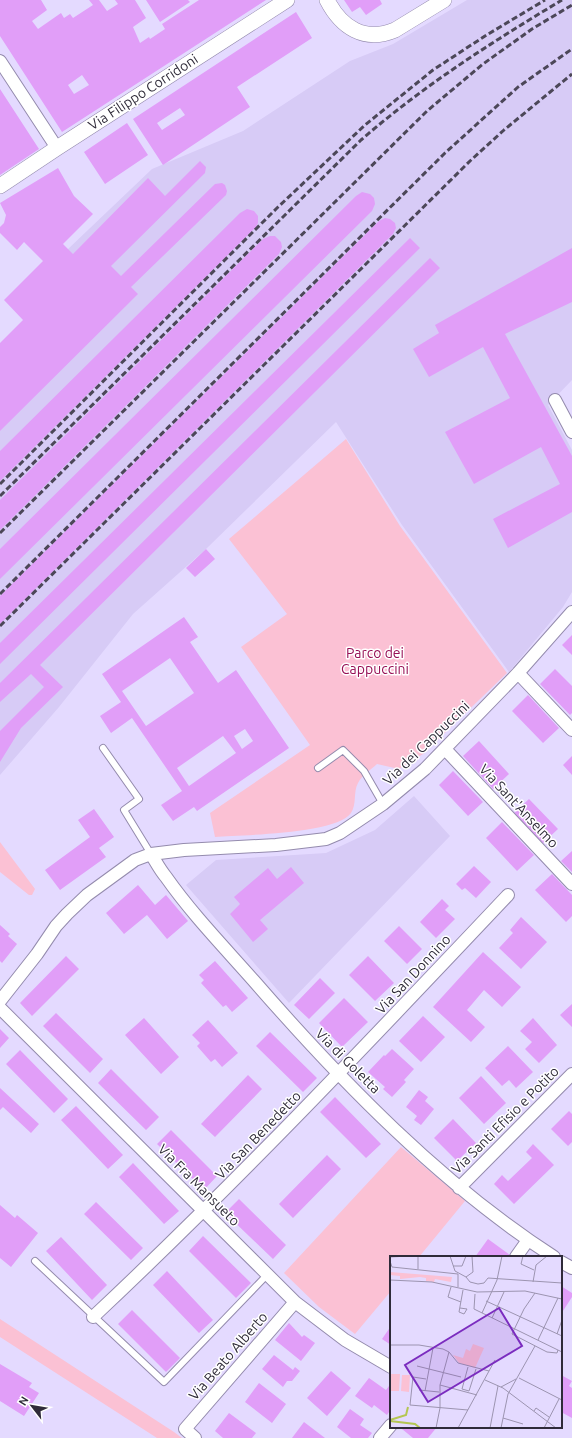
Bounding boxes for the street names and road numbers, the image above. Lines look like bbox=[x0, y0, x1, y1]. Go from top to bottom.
street label: Via Filippo Corridoni bbox=[85, 51, 201, 133]
street label: Via dei Cappuccini bbox=[380, 698, 472, 788]
street label: Via Sant'Anselmo bbox=[476, 761, 562, 851]
street label: Via San Donnino bbox=[372, 931, 454, 1017]
street label: Via di Goletta bbox=[312, 1025, 384, 1097]
street label: Via Santi Efisio e Potito bbox=[448, 1063, 562, 1177]
street label: Via San Benedetto bbox=[212, 1088, 304, 1182]
street label: Via Fra Mansueto bbox=[155, 1141, 243, 1229]
street label: Via Beato Alberto bbox=[185, 1309, 271, 1403]

